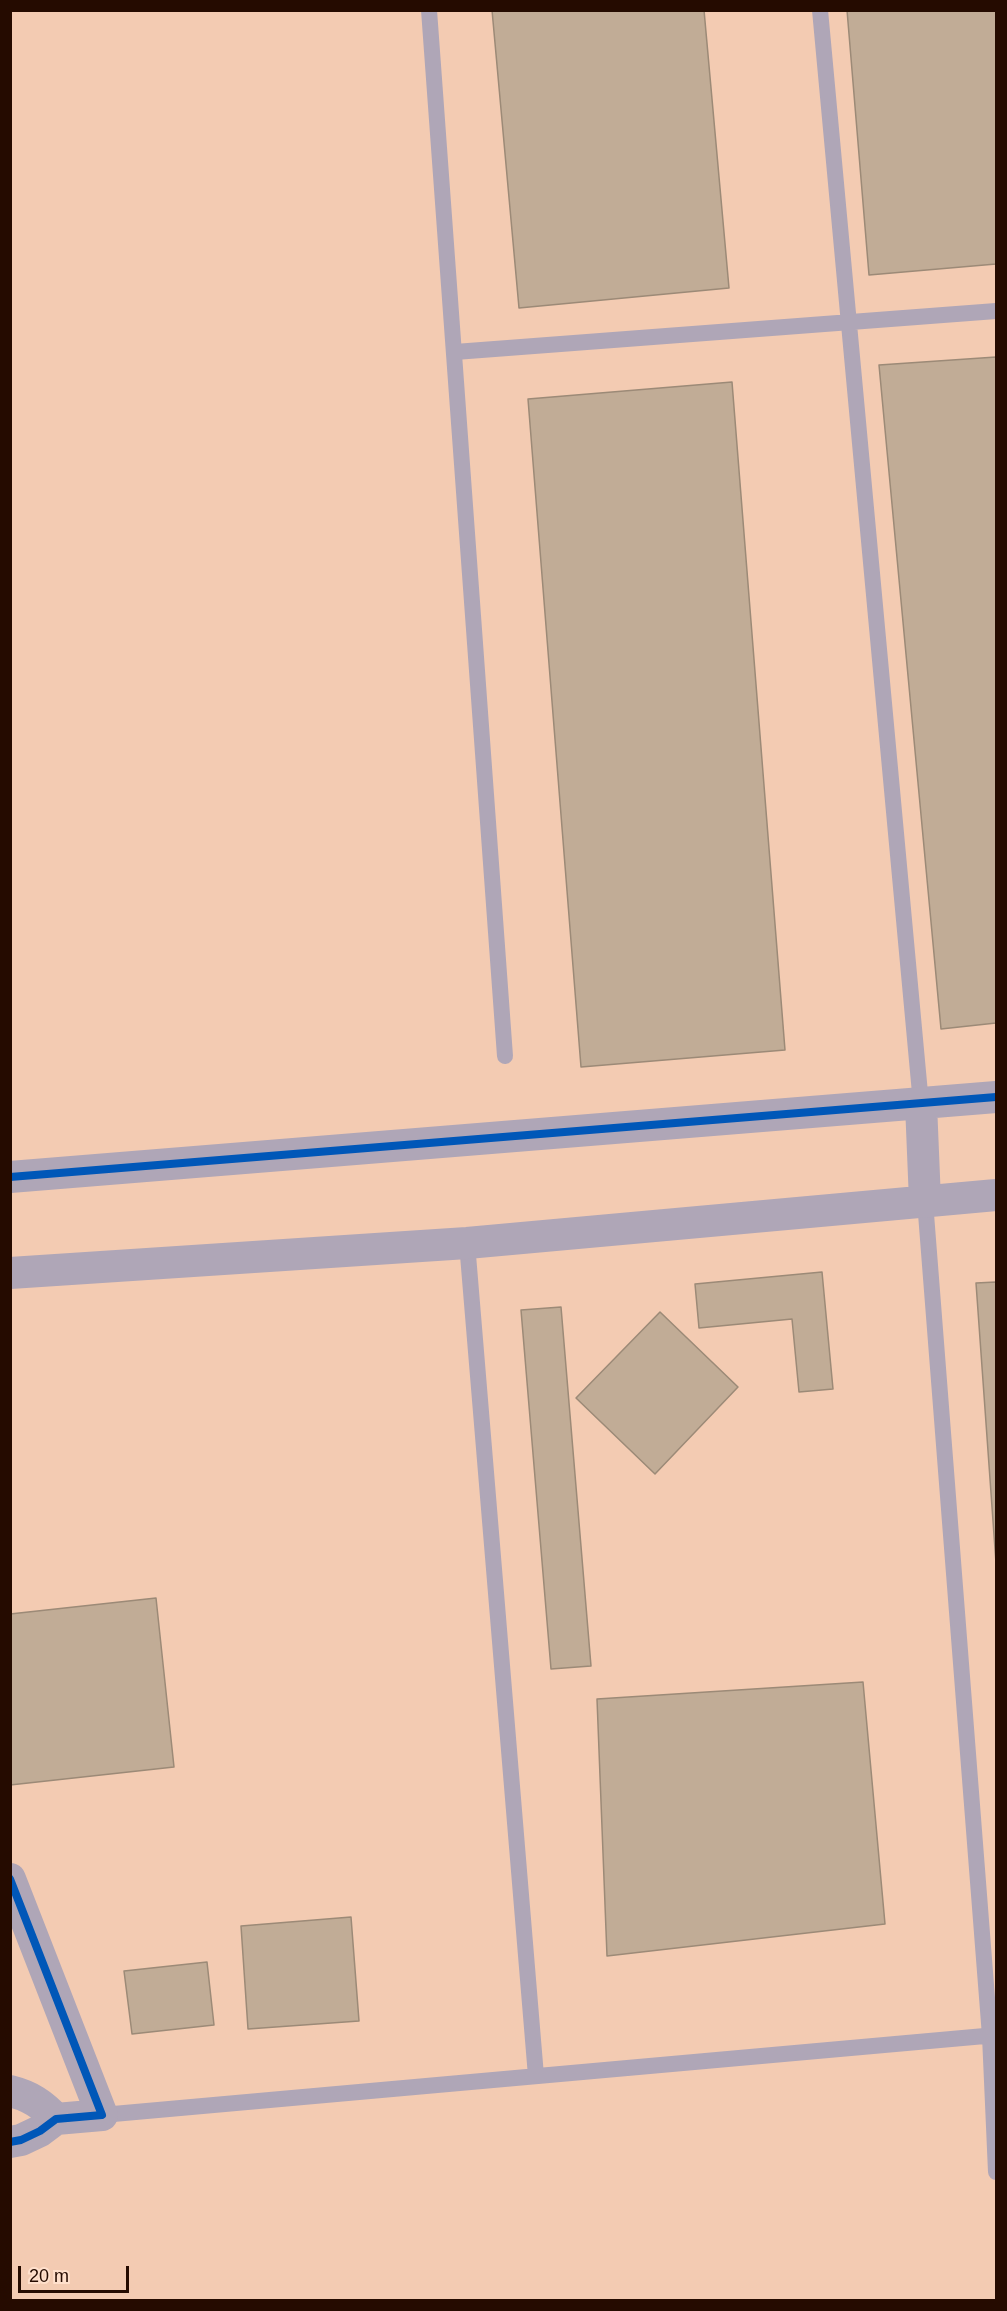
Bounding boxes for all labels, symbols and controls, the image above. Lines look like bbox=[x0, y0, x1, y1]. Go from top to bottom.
scale bar bbox=[21, 2254, 132, 2292]
text: 20 m bbox=[29, 2266, 69, 2286]

